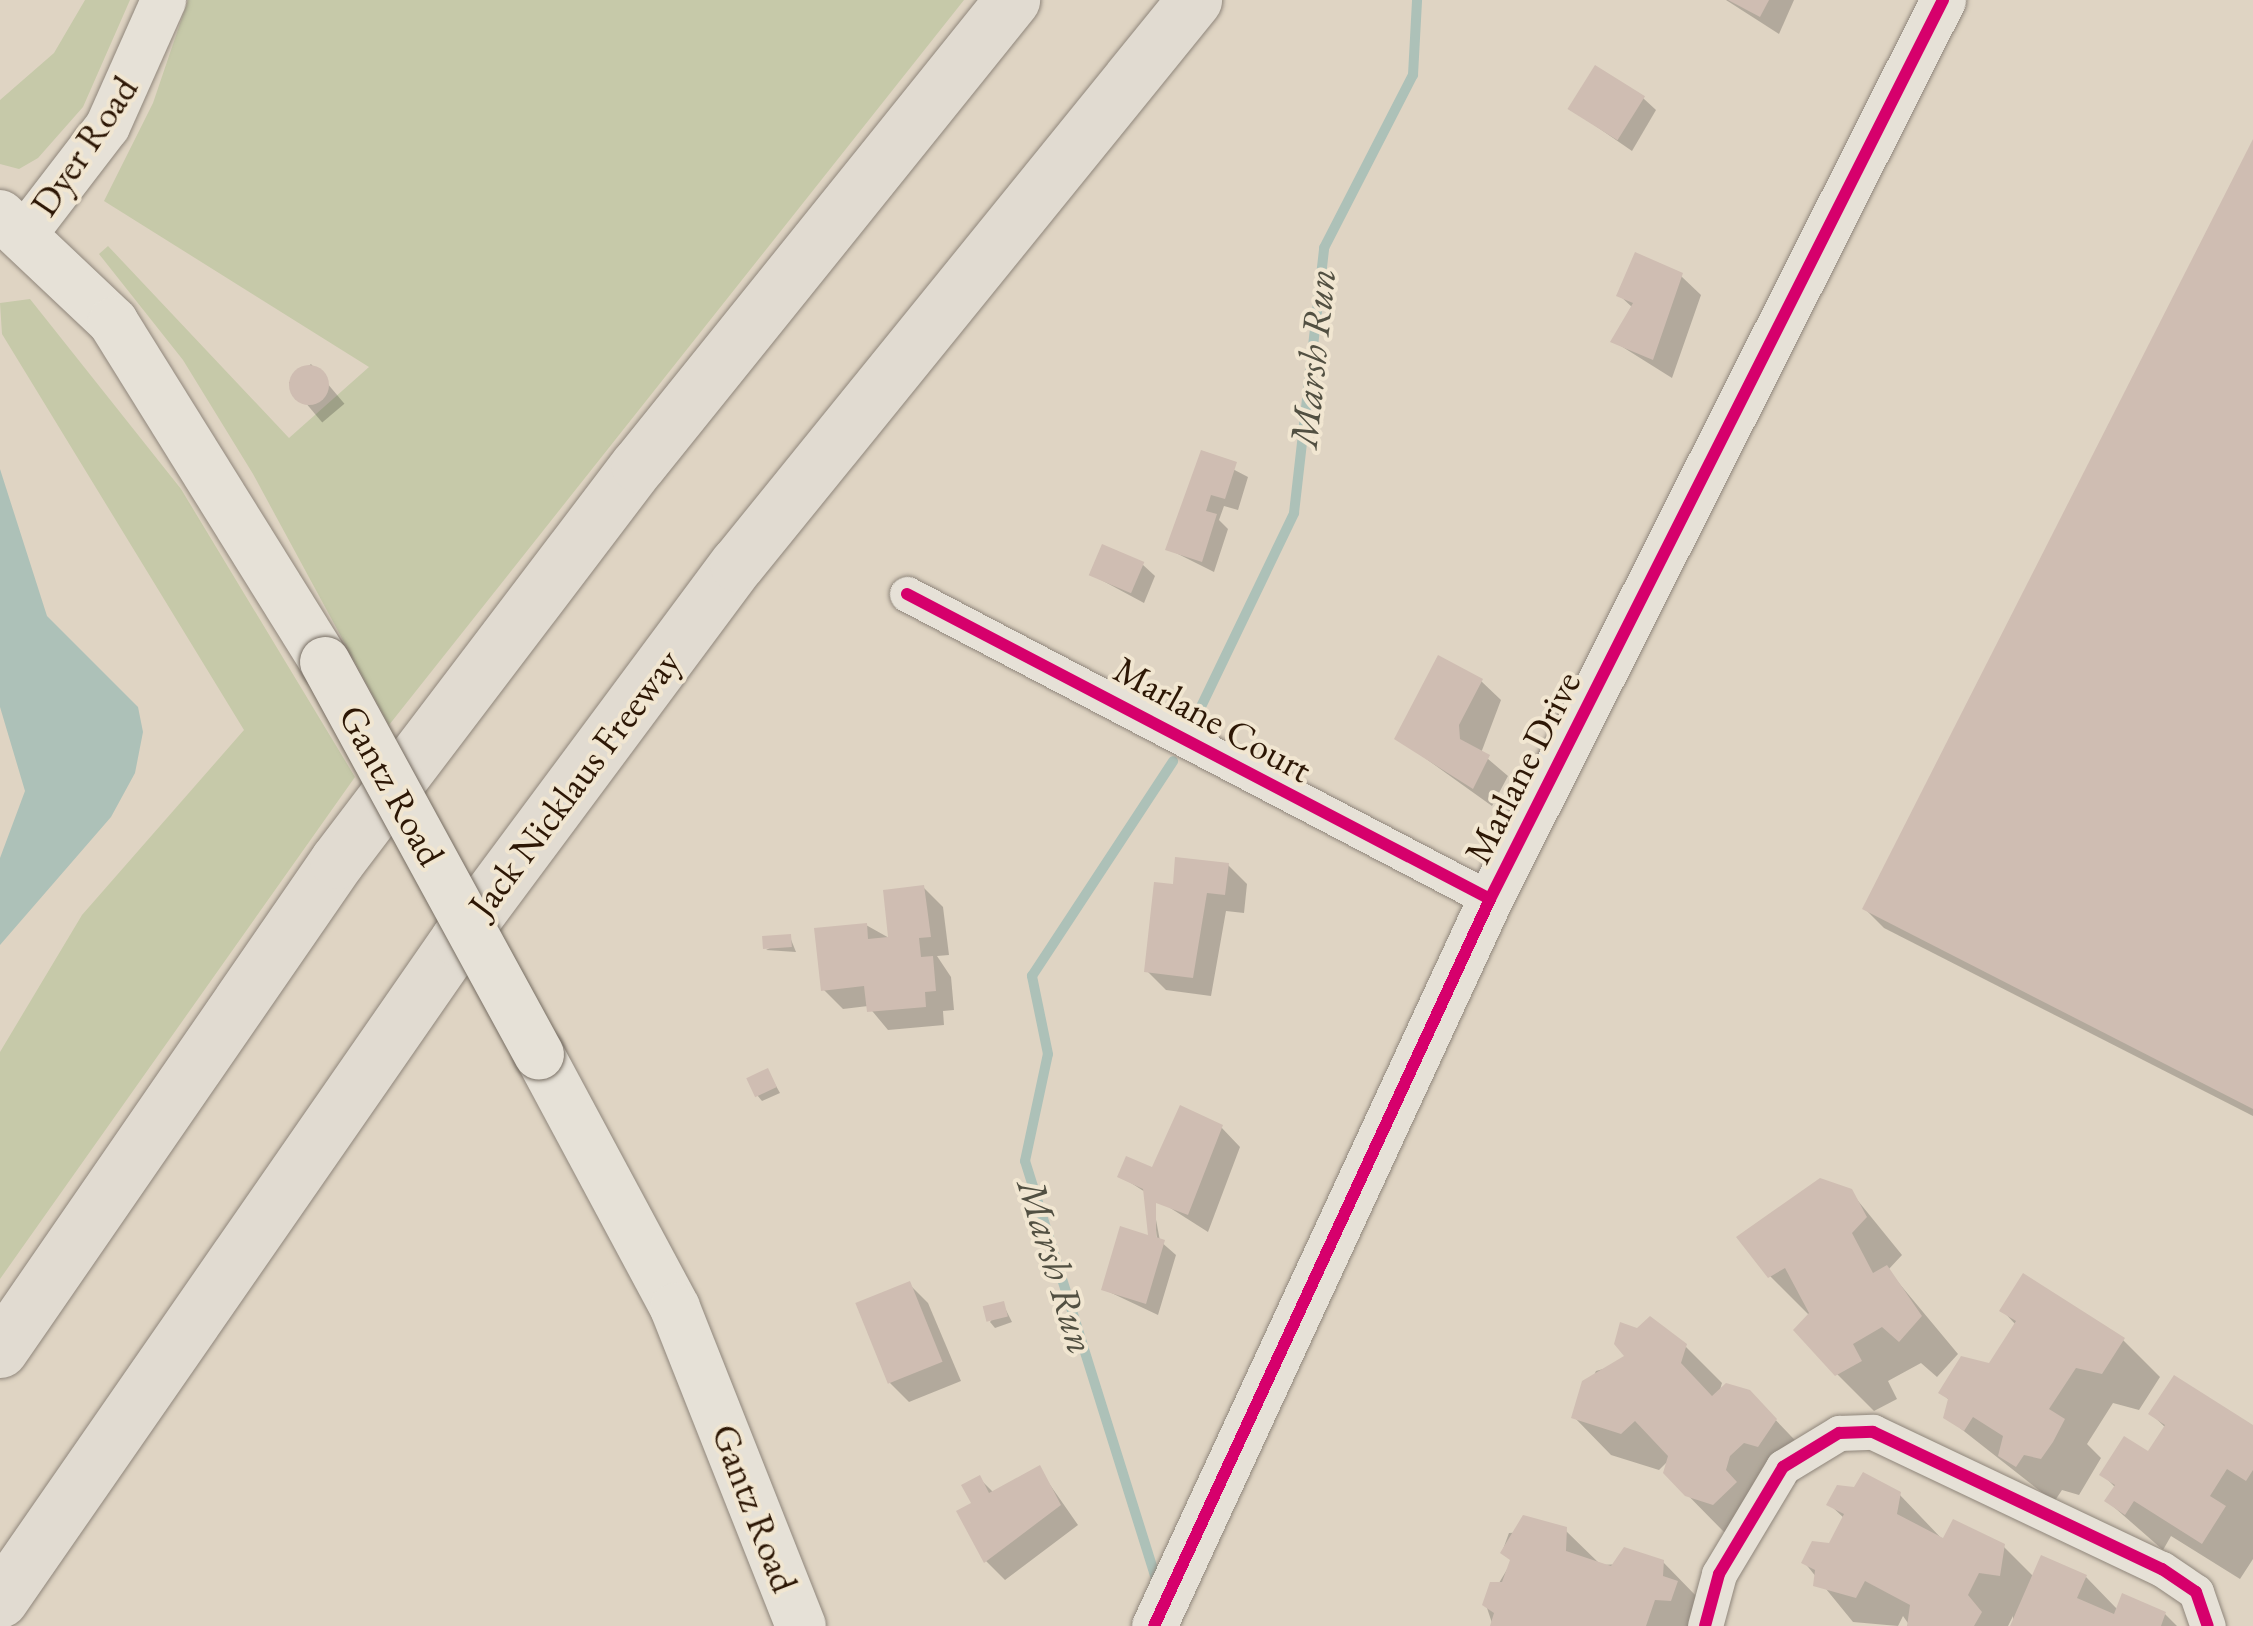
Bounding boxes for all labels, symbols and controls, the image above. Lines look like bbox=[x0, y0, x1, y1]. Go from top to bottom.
street label: Dyer Road bbox=[21, 67, 147, 225]
water label: Marsh Run bbox=[1279, 266, 1345, 450]
street label: Jack Nicklaus Freeway bbox=[458, 640, 690, 926]
street label: Marlane Court bbox=[1106, 646, 1320, 792]
street label: Marlane Drive bbox=[1454, 663, 1590, 871]
street label: Gantz Road bbox=[329, 697, 455, 873]
water label: Marsh Run bbox=[1008, 1173, 1106, 1359]
street label: Gantz Road bbox=[702, 1418, 808, 1598]

